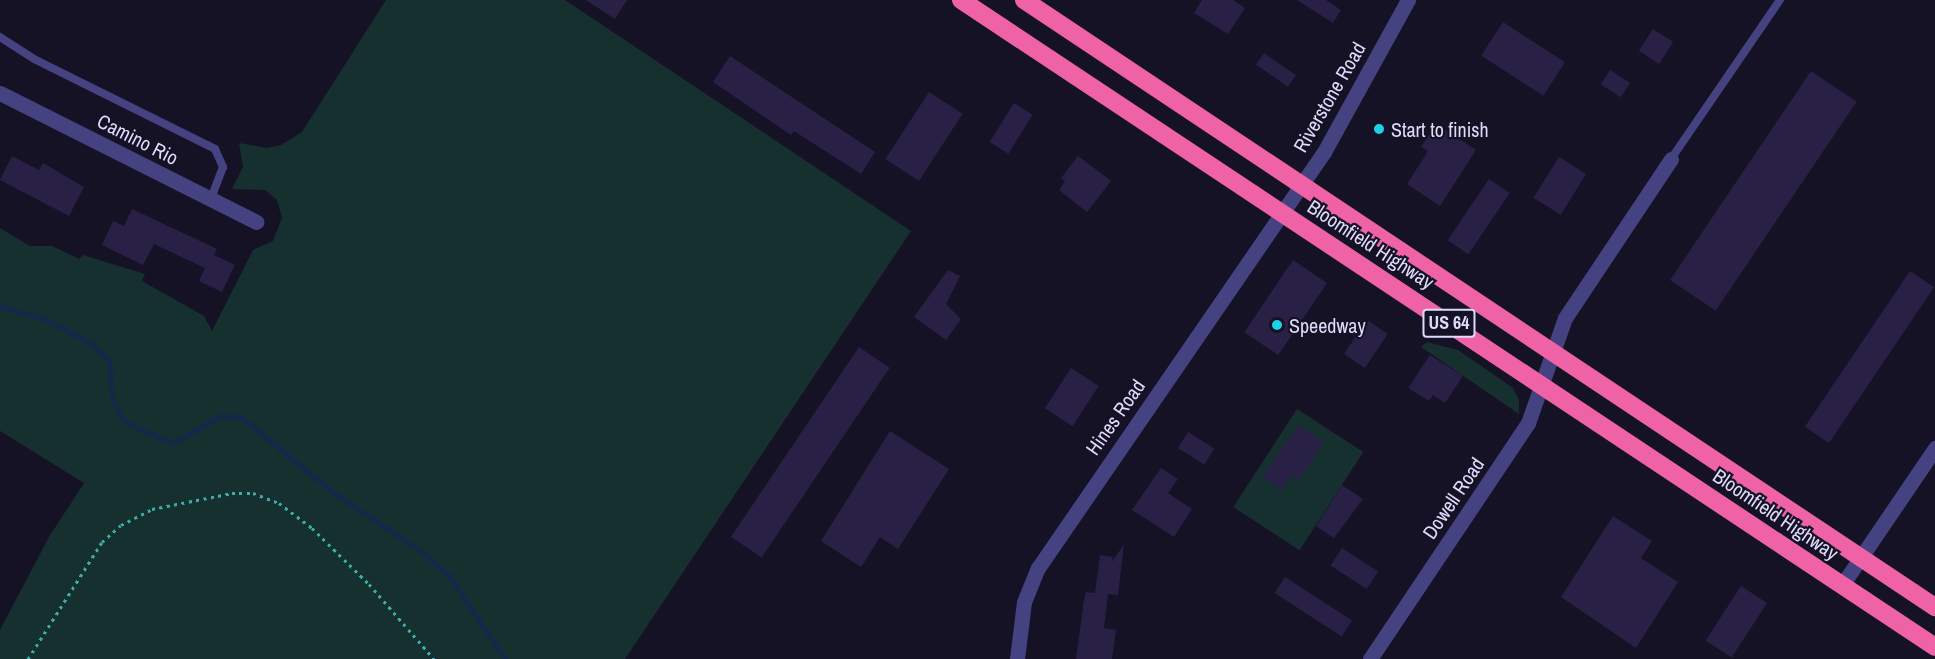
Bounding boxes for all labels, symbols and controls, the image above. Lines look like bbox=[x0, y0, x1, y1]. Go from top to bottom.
street label: Riverstone Road bbox=[1288, 38, 1370, 156]
street label: Camino Rio bbox=[94, 108, 182, 170]
place label: Start to finish bbox=[1391, 117, 1489, 141]
marker: Start to finish bbox=[1372, 122, 1386, 136]
street label: Bloomfield Highway bbox=[1303, 194, 1439, 294]
road number: US 64 bbox=[1422, 308, 1476, 338]
place label: Speedway bbox=[1289, 313, 1366, 337]
marker: Speedway bbox=[1270, 318, 1284, 332]
street label: Hines Road bbox=[1080, 375, 1150, 459]
street label: Dowell Road bbox=[1417, 453, 1489, 543]
street label: Bloomfield Highway bbox=[1709, 463, 1843, 565]

